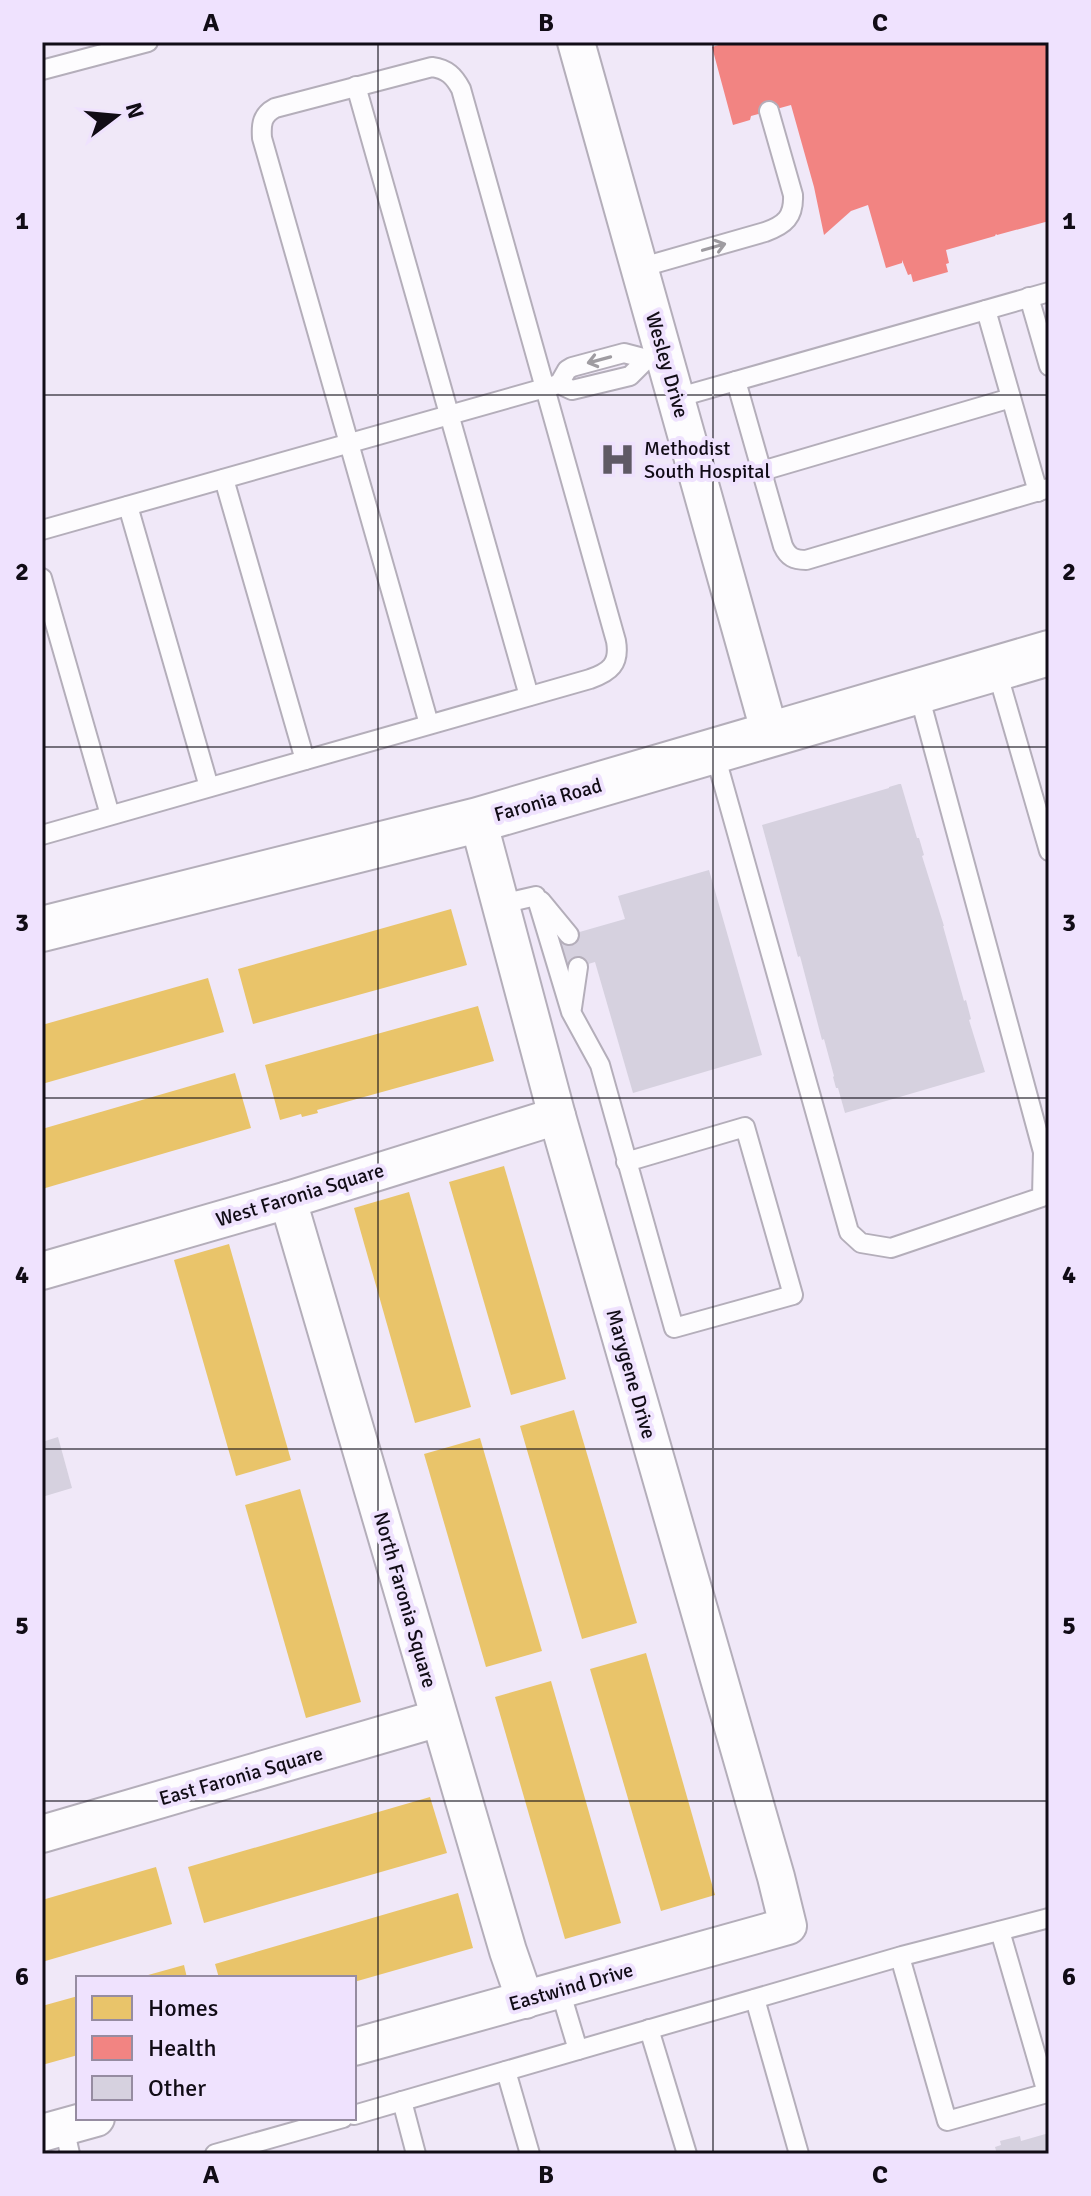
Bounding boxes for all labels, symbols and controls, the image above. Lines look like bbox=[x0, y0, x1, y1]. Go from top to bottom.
text: A bbox=[203, 7, 220, 39]
text: B bbox=[538, 7, 554, 39]
text: C bbox=[872, 7, 888, 39]
north arrow bbox=[76, 76, 156, 156]
text: N bbox=[120, 100, 150, 122]
text: 1 bbox=[15, 205, 29, 237]
text: 1 bbox=[1062, 205, 1076, 237]
one-way arrow bbox=[701, 238, 727, 253]
street label: Wesley Drive bbox=[640, 309, 694, 421]
one-way arrow bbox=[586, 353, 612, 368]
place label: Methodist South Hospital bbox=[644, 436, 770, 484]
hospital icon: Methodist South Hospital bbox=[599, 440, 637, 478]
text: 2 bbox=[15, 556, 29, 588]
text: 2 bbox=[1062, 556, 1076, 588]
street label: Faronia Road bbox=[491, 773, 605, 827]
text: 3 bbox=[15, 907, 29, 939]
text: 3 bbox=[1062, 907, 1076, 939]
street label: West Faronia Square bbox=[213, 1158, 387, 1232]
text: 4 bbox=[15, 1259, 29, 1291]
text: 4 bbox=[1062, 1259, 1076, 1291]
street label: Marygene Drive bbox=[601, 1306, 661, 1442]
street label: North Faronia Square bbox=[368, 1509, 442, 1691]
text: 5 bbox=[15, 1610, 29, 1642]
text: 5 bbox=[1062, 1610, 1076, 1642]
street label: East Faronia Square bbox=[156, 1741, 326, 1811]
street label: Eastwind Drive bbox=[506, 1957, 636, 2017]
text: 6 bbox=[15, 1961, 29, 1993]
text: 6 bbox=[1062, 1961, 1076, 1993]
legend bbox=[76, 1976, 356, 2120]
text: Homes bbox=[148, 1993, 218, 2023]
text: Health bbox=[148, 2033, 217, 2063]
text: Other bbox=[148, 2073, 206, 2103]
text: A bbox=[203, 2159, 220, 2191]
text: B bbox=[538, 2159, 554, 2191]
text: C bbox=[872, 2159, 888, 2191]

